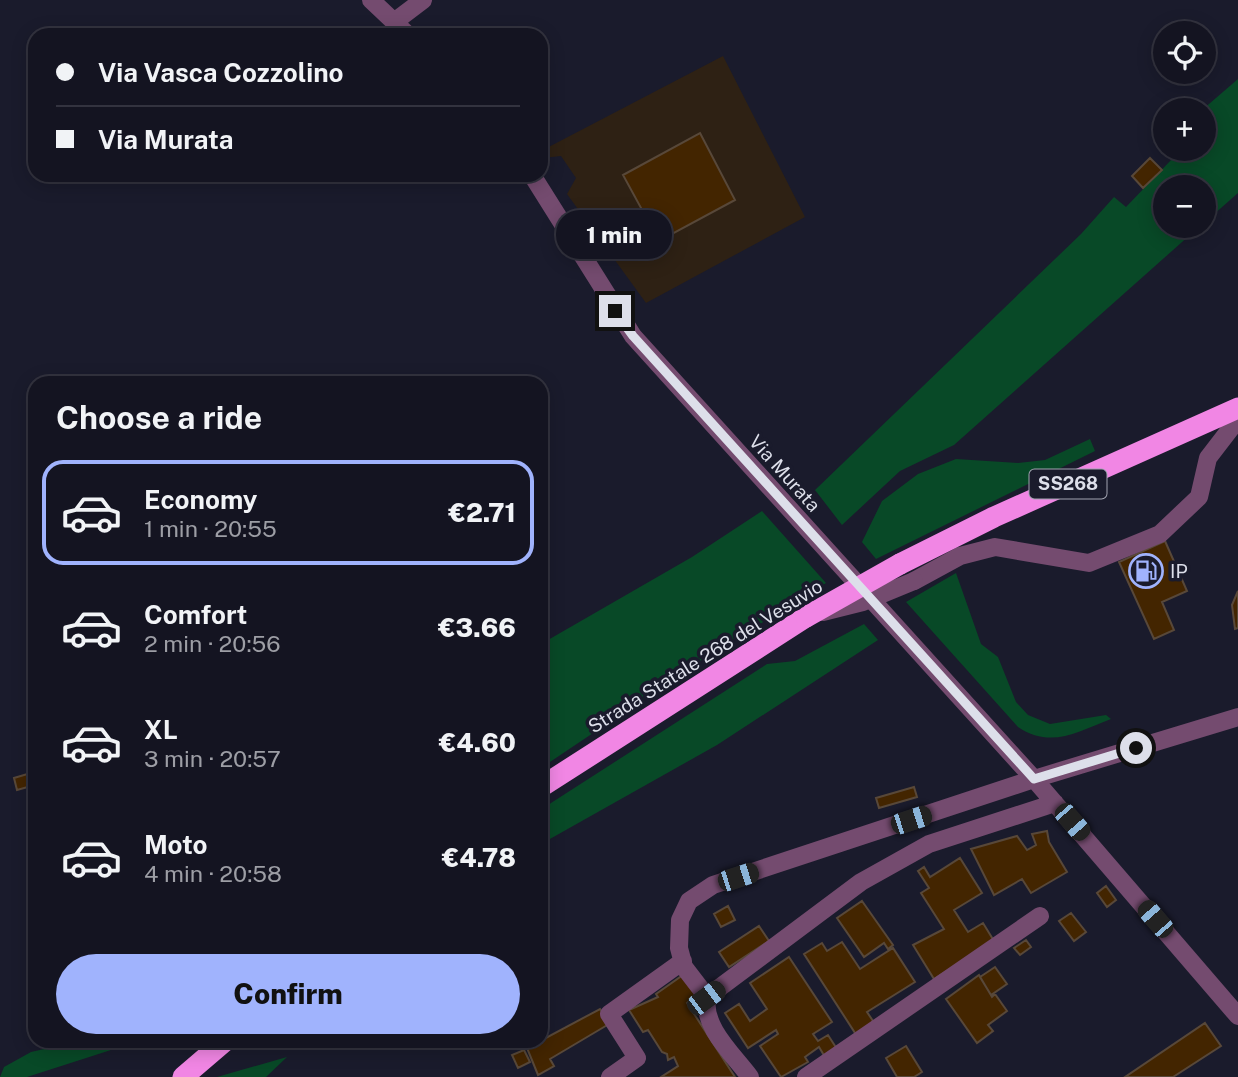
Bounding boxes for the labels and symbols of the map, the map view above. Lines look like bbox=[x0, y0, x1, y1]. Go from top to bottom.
callout: 1 min bbox=[557, 210, 673, 258]
route end bbox=[599, 295, 631, 327]
street label: Via Murata bbox=[745, 430, 825, 516]
road number: SS268 bbox=[1030, 470, 1106, 498]
fuel station icon: IP bbox=[1127, 552, 1165, 590]
place label: IP bbox=[1170, 560, 1187, 582]
street label: Strada Statale 268 del Vesuvio bbox=[584, 575, 826, 737]
route start bbox=[1120, 732, 1152, 764]
car bbox=[1051, 799, 1094, 845]
car bbox=[888, 804, 935, 836]
car bbox=[715, 861, 762, 893]
car bbox=[1134, 896, 1177, 942]
car bbox=[683, 977, 730, 1019]

